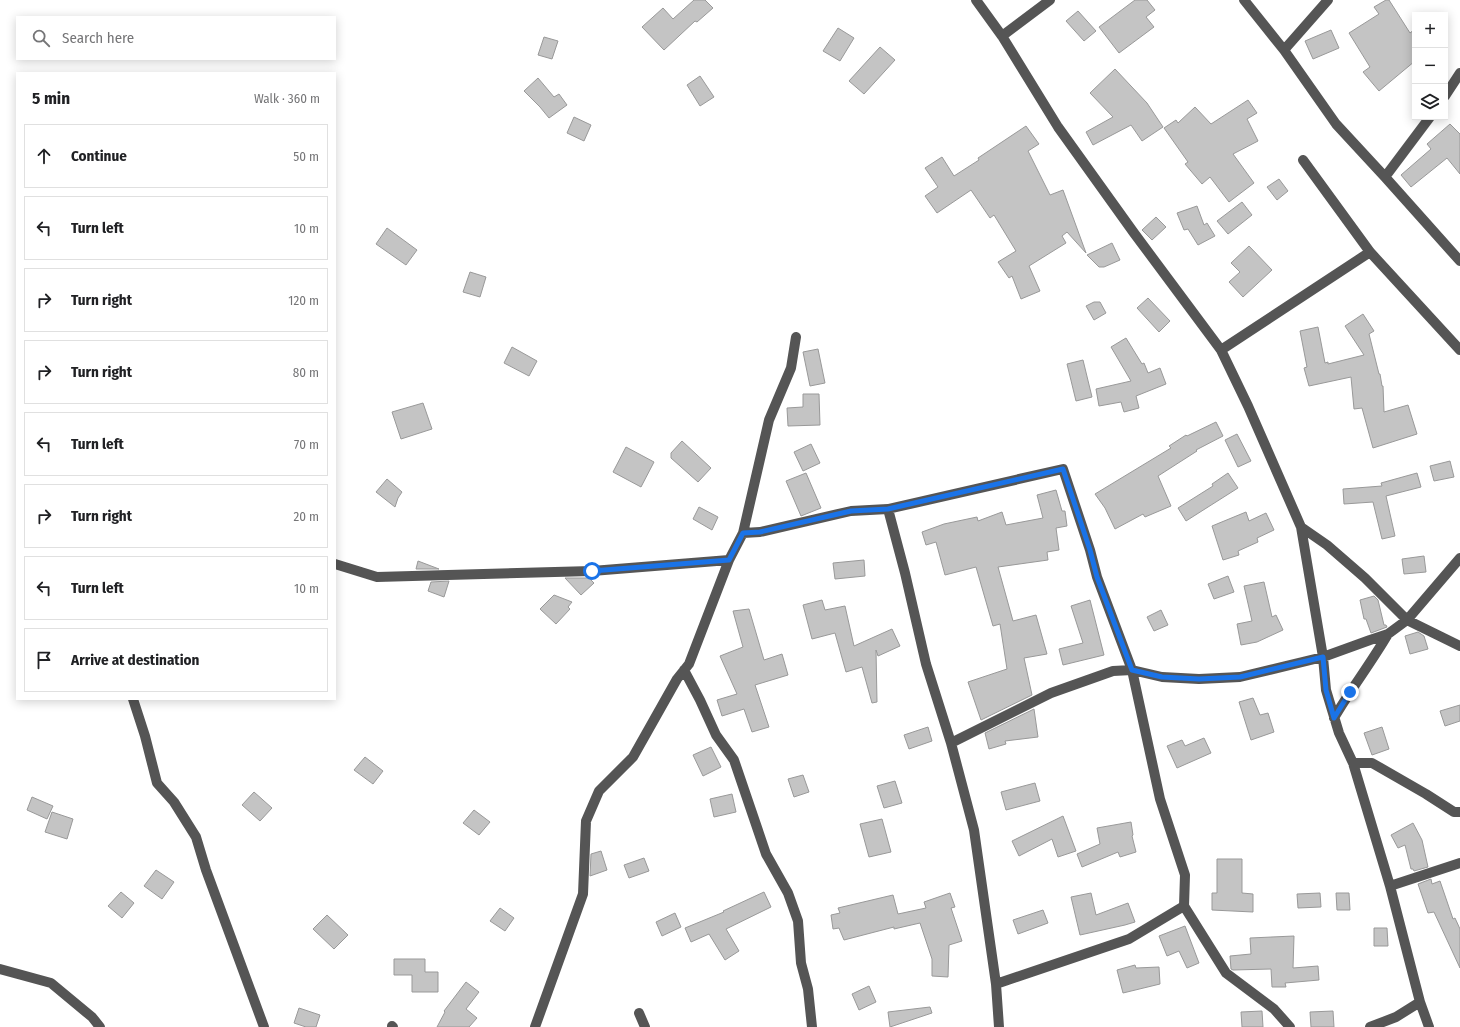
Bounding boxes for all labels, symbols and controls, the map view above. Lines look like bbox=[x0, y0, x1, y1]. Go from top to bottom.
map controls bbox=[1412, 12, 1448, 120]
button: + bbox=[1412, 12, 1448, 48]
search box bbox=[16, 16, 336, 60]
icon: search bbox=[30, 27, 52, 49]
text: Search here bbox=[62, 29, 134, 47]
button: − bbox=[1412, 48, 1448, 84]
button: layers bbox=[1412, 84, 1448, 120]
text: 5 min bbox=[32, 88, 70, 109]
text: Walk · 360 m bbox=[254, 91, 320, 106]
icon: ahead bbox=[33, 145, 55, 167]
text: Continue bbox=[71, 147, 127, 165]
text: 50 m bbox=[293, 149, 319, 164]
icon: left bbox=[33, 217, 55, 239]
text: Turn left bbox=[71, 219, 124, 237]
text: 10 m bbox=[294, 221, 319, 236]
icon: right bbox=[33, 289, 55, 311]
text: Turn right bbox=[71, 291, 132, 309]
text: 120 m bbox=[288, 293, 319, 308]
icon: right bbox=[33, 361, 55, 383]
text: Turn right bbox=[71, 363, 132, 381]
text: 80 m bbox=[293, 365, 319, 380]
icon: left bbox=[33, 433, 55, 455]
text: Turn left bbox=[71, 435, 124, 453]
text: 70 m bbox=[294, 437, 319, 452]
icon: right bbox=[33, 505, 55, 527]
text: Turn right bbox=[71, 507, 132, 525]
text: 20 m bbox=[293, 509, 319, 524]
route start bbox=[583, 562, 601, 580]
icon: left bbox=[33, 577, 55, 599]
text: Turn left bbox=[71, 579, 124, 597]
text: 10 m bbox=[294, 581, 319, 596]
icon: arrive bbox=[33, 649, 55, 671]
text: Arrive at destination bbox=[71, 651, 199, 669]
route end bbox=[1341, 683, 1359, 701]

